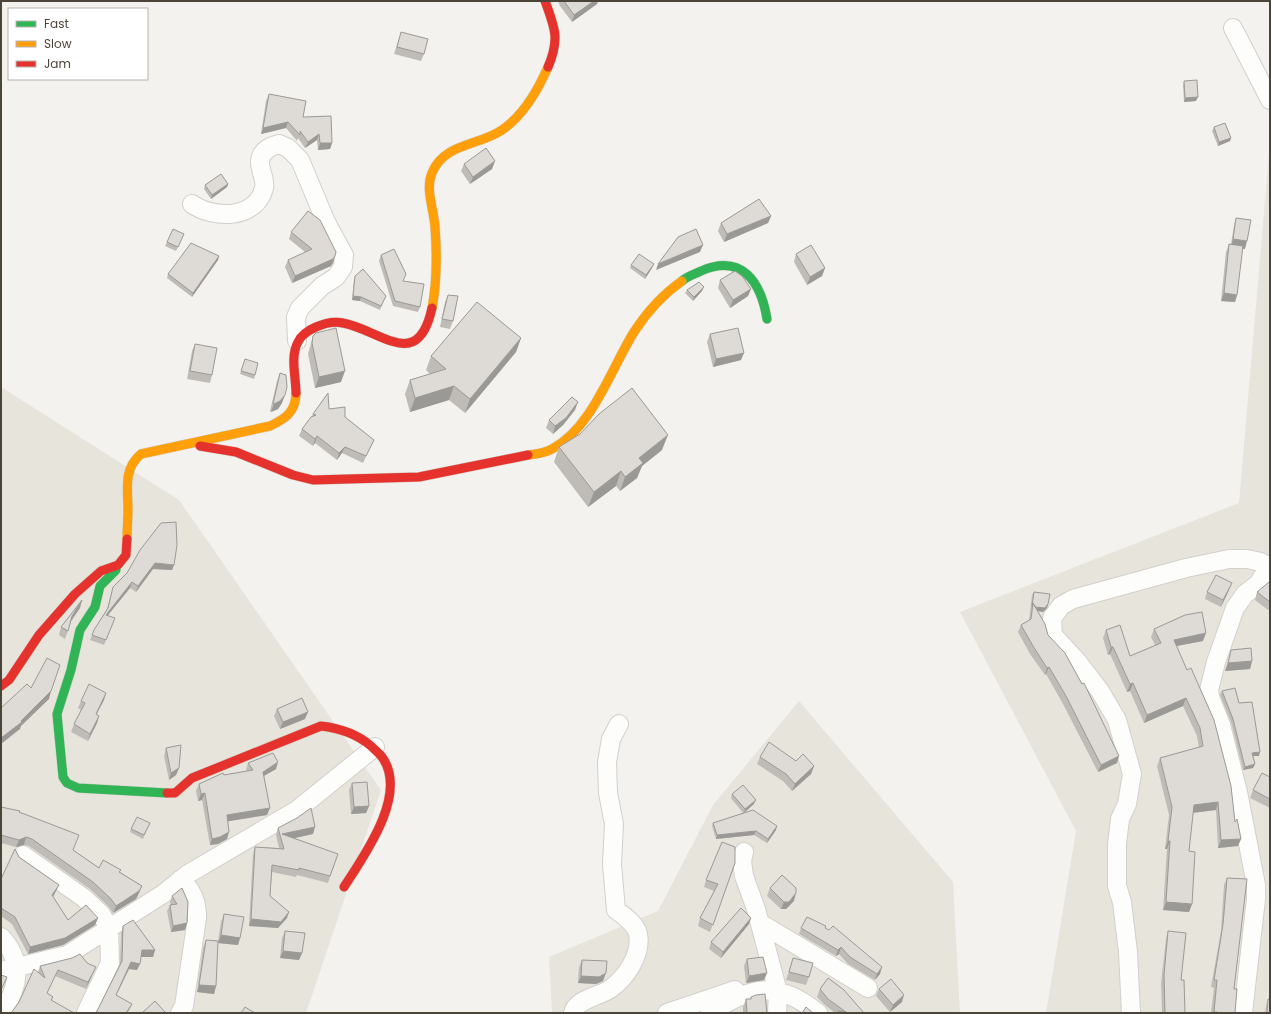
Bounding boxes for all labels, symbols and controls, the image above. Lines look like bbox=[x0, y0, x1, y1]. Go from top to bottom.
legend bbox=[8, 8, 148, 80]
text: Fast bbox=[44, 15, 69, 32]
text: Slow bbox=[44, 35, 72, 52]
text: Jam bbox=[44, 55, 71, 72]

